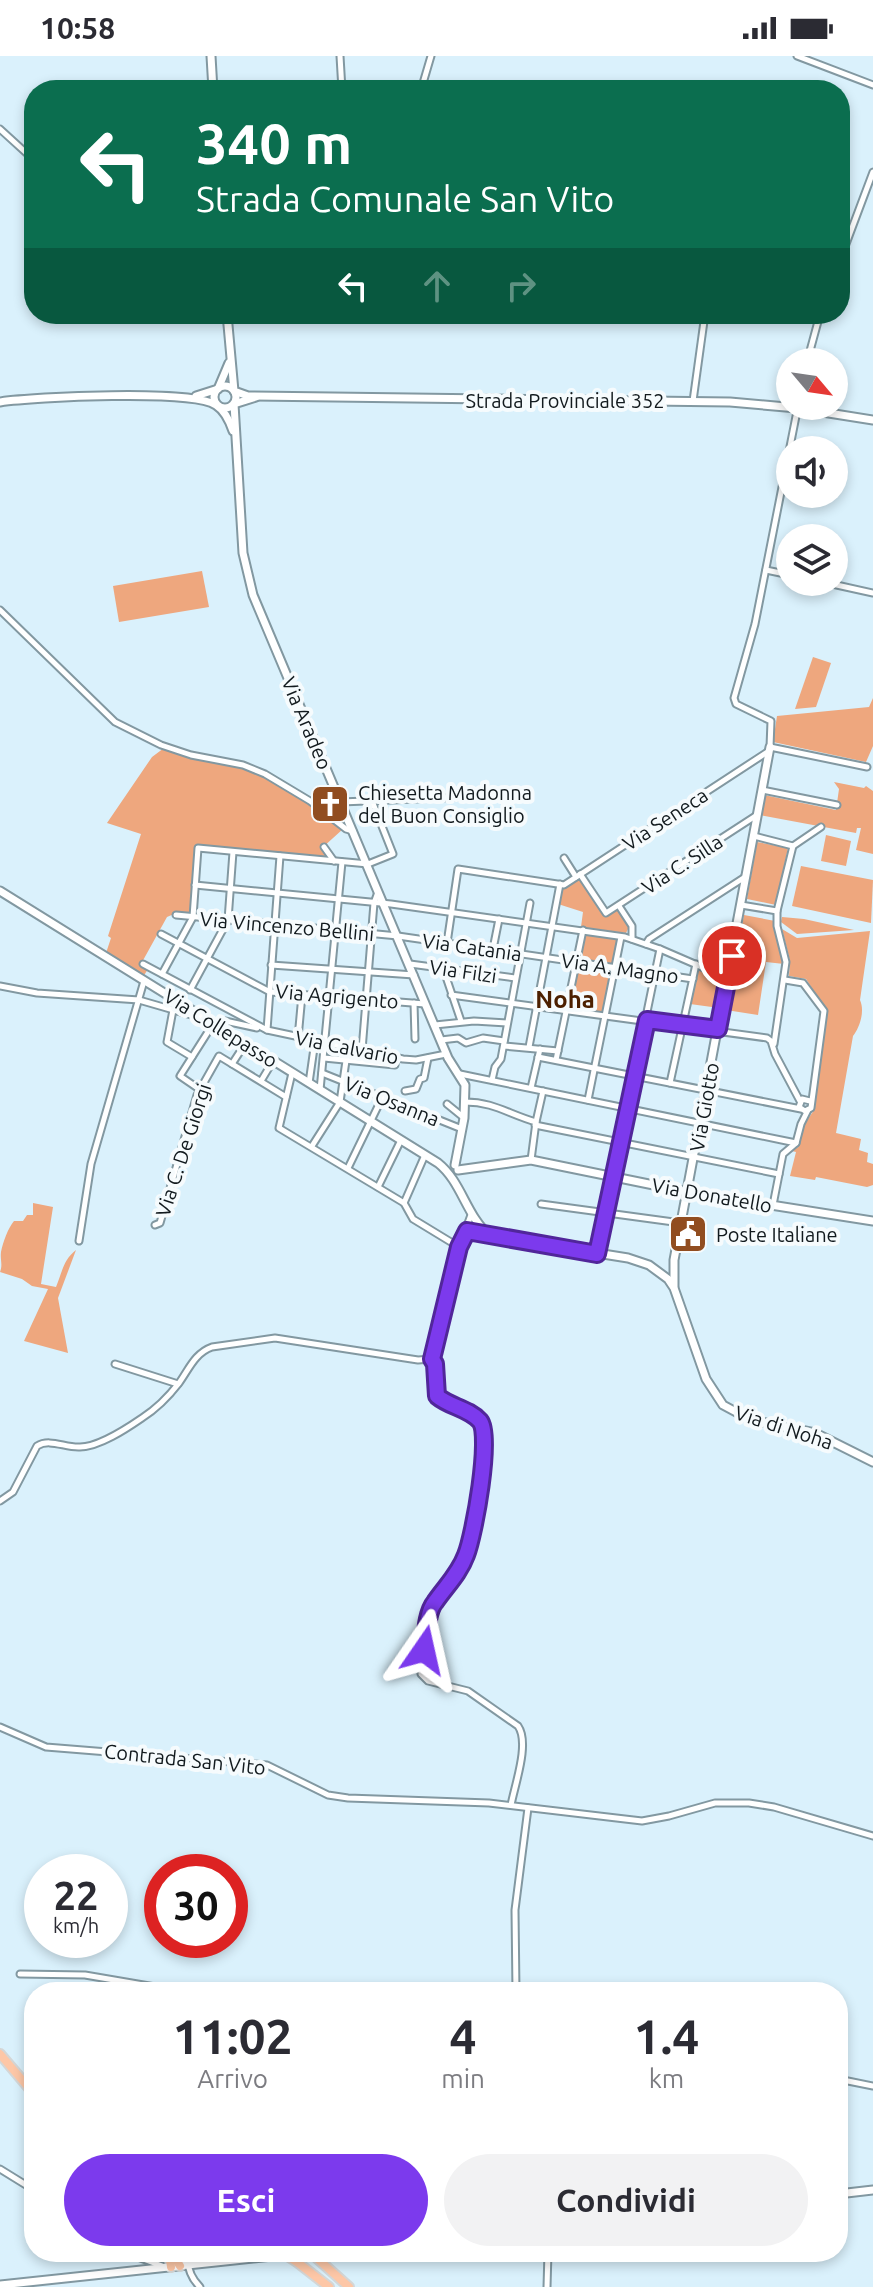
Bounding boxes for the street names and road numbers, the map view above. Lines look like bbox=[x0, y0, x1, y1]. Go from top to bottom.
street label: Strada Provinciale 352 bbox=[465, 389, 665, 412]
street label: Via Aradeo bbox=[277, 673, 337, 773]
street label: Via Seneca bbox=[618, 783, 712, 855]
street label: Via C. Silla bbox=[637, 829, 727, 899]
street label: Via Vincenzo Bellini bbox=[199, 907, 375, 945]
street label: Via Catania bbox=[421, 929, 523, 965]
street label: Via A. Magno bbox=[560, 948, 680, 988]
street label: Via Filzi bbox=[428, 955, 498, 987]
street label: Via Agrigento bbox=[274, 979, 400, 1013]
street label: Via Collepasso bbox=[160, 984, 282, 1072]
street label: Via Calvario bbox=[293, 1026, 401, 1068]
street label: Via Giotto bbox=[685, 1061, 723, 1153]
street label: Via Osanna bbox=[341, 1071, 443, 1131]
street label: Via C. De Giorgi bbox=[151, 1080, 215, 1220]
street label: Via Donatello bbox=[650, 1173, 774, 1217]
street label: Via di Noha bbox=[732, 1400, 836, 1454]
street label: Contrada San Vito bbox=[103, 1739, 267, 1779]

